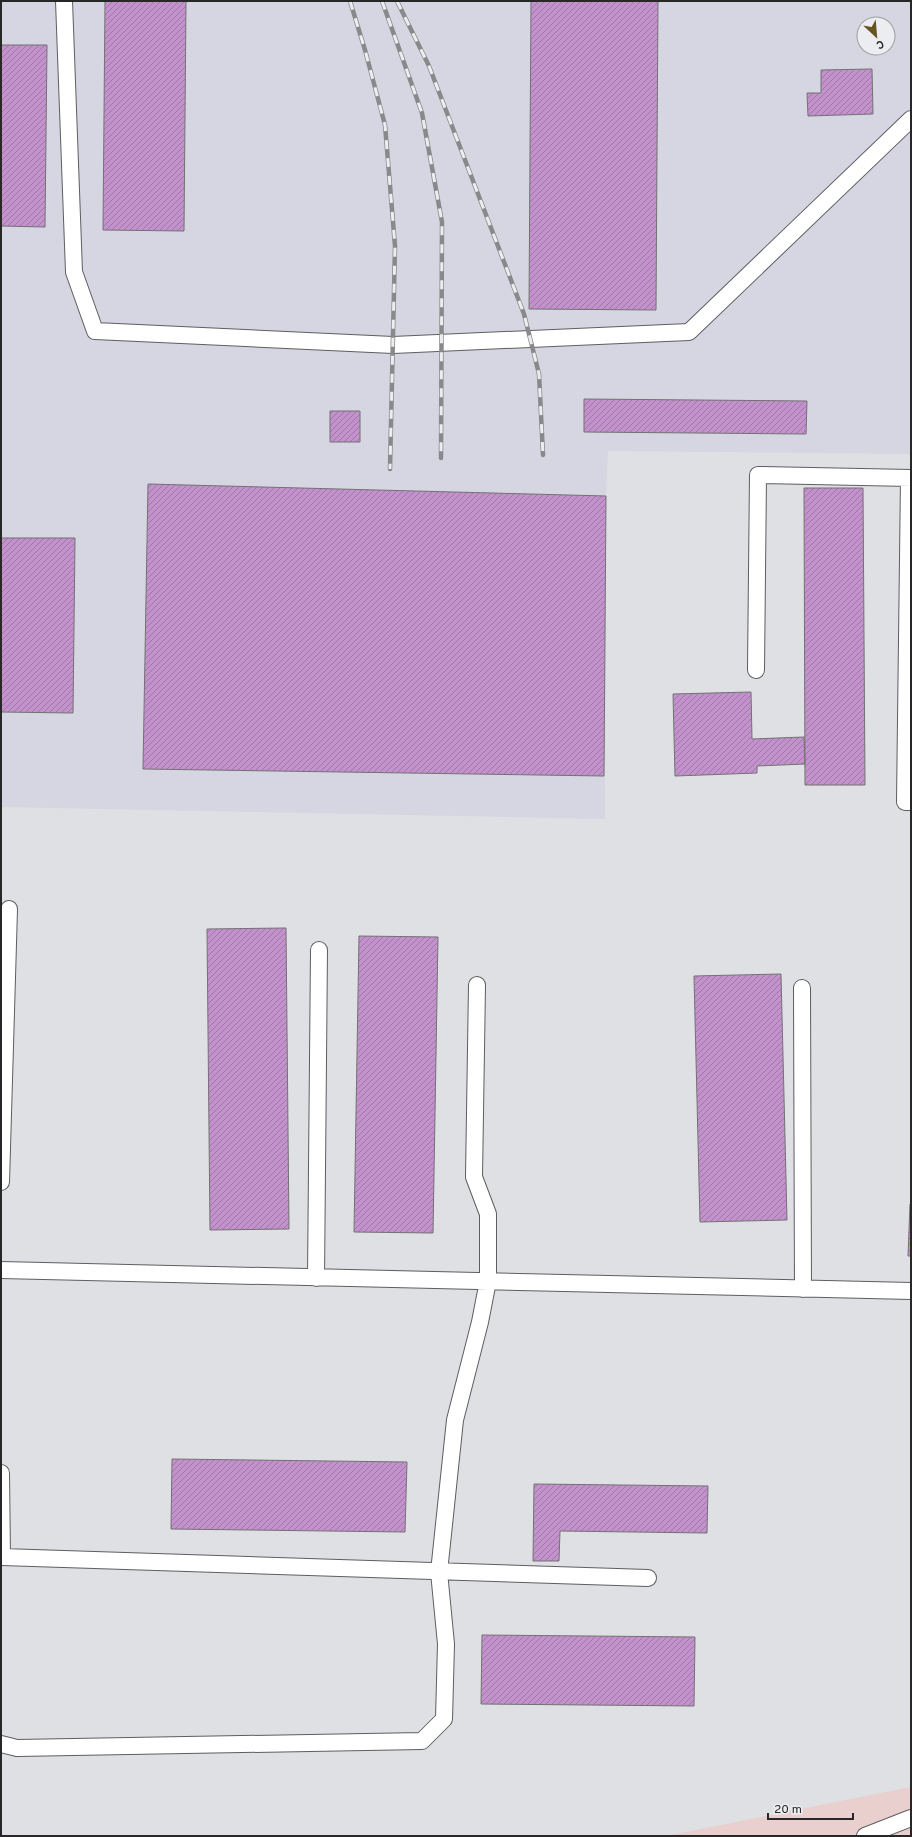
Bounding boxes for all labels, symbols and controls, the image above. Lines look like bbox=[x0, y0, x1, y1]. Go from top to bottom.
north arrow bbox=[856, 16, 896, 56]
text: С bbox=[874, 36, 886, 52]
scale bar bbox=[768, 1795, 853, 1821]
text: 20 m bbox=[774, 1802, 802, 1818]

